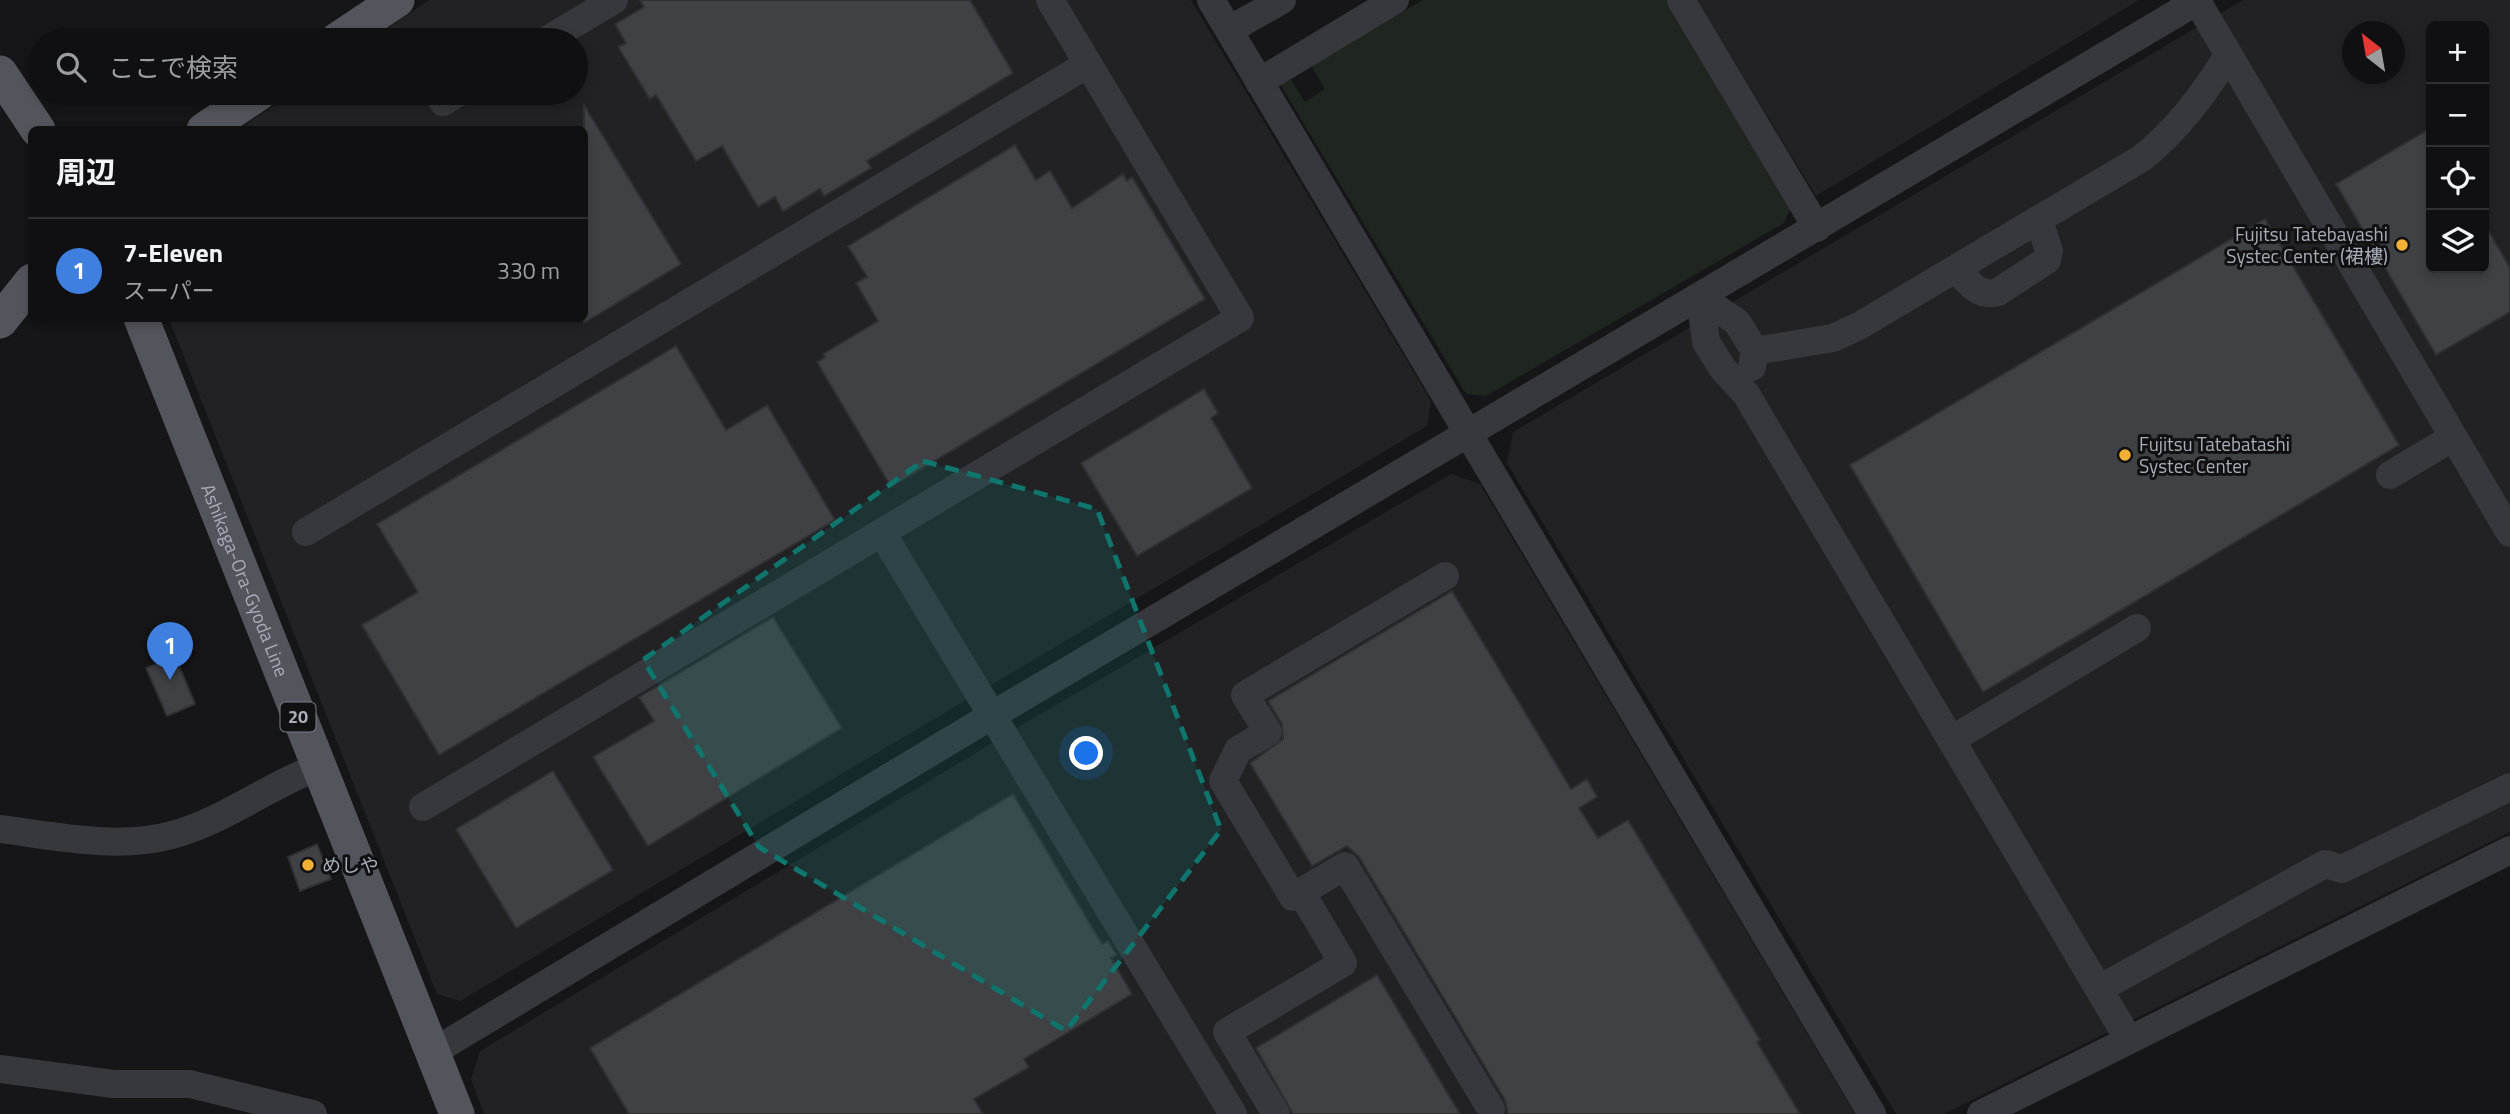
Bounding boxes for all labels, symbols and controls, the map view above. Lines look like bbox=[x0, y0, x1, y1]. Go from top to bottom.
north arrow bbox=[2342, 21, 2405, 84]
map controls bbox=[2426, 21, 2489, 273]
button: + bbox=[2426, 21, 2489, 84]
search box bbox=[28, 28, 588, 105]
icon: search bbox=[52, 48, 90, 86]
text: ここで検索 bbox=[108, 48, 238, 87]
button: − bbox=[2426, 84, 2489, 147]
button: locate bbox=[2426, 147, 2489, 210]
text: 周辺 bbox=[56, 149, 116, 195]
button: layers bbox=[2426, 210, 2489, 273]
place label: Fujitsu Tatebayashi Systec Center (裙樓) bbox=[2226, 219, 2388, 270]
text: 7-Eleven bbox=[123, 233, 223, 272]
marker: Fujitsu Tatebayashi Systec Center (裙樓) bbox=[2394, 237, 2410, 253]
text: 1 bbox=[73, 253, 85, 288]
text: 330 m bbox=[497, 253, 560, 288]
text: スーパー bbox=[123, 273, 215, 308]
place label: Fujitsu Tatebatashi Systec Center bbox=[2139, 429, 2290, 480]
marker: Fujitsu Tatebatashi Systec Center bbox=[2117, 447, 2133, 463]
street label: Ashikaga-Ora-Gyoda Line bbox=[194, 479, 297, 681]
pin: 1 bbox=[147, 622, 193, 680]
road number: 20 bbox=[280, 702, 316, 732]
your location bbox=[1069, 736, 1103, 770]
place label: めしや bbox=[322, 850, 379, 879]
marker: めしや bbox=[300, 857, 316, 873]

